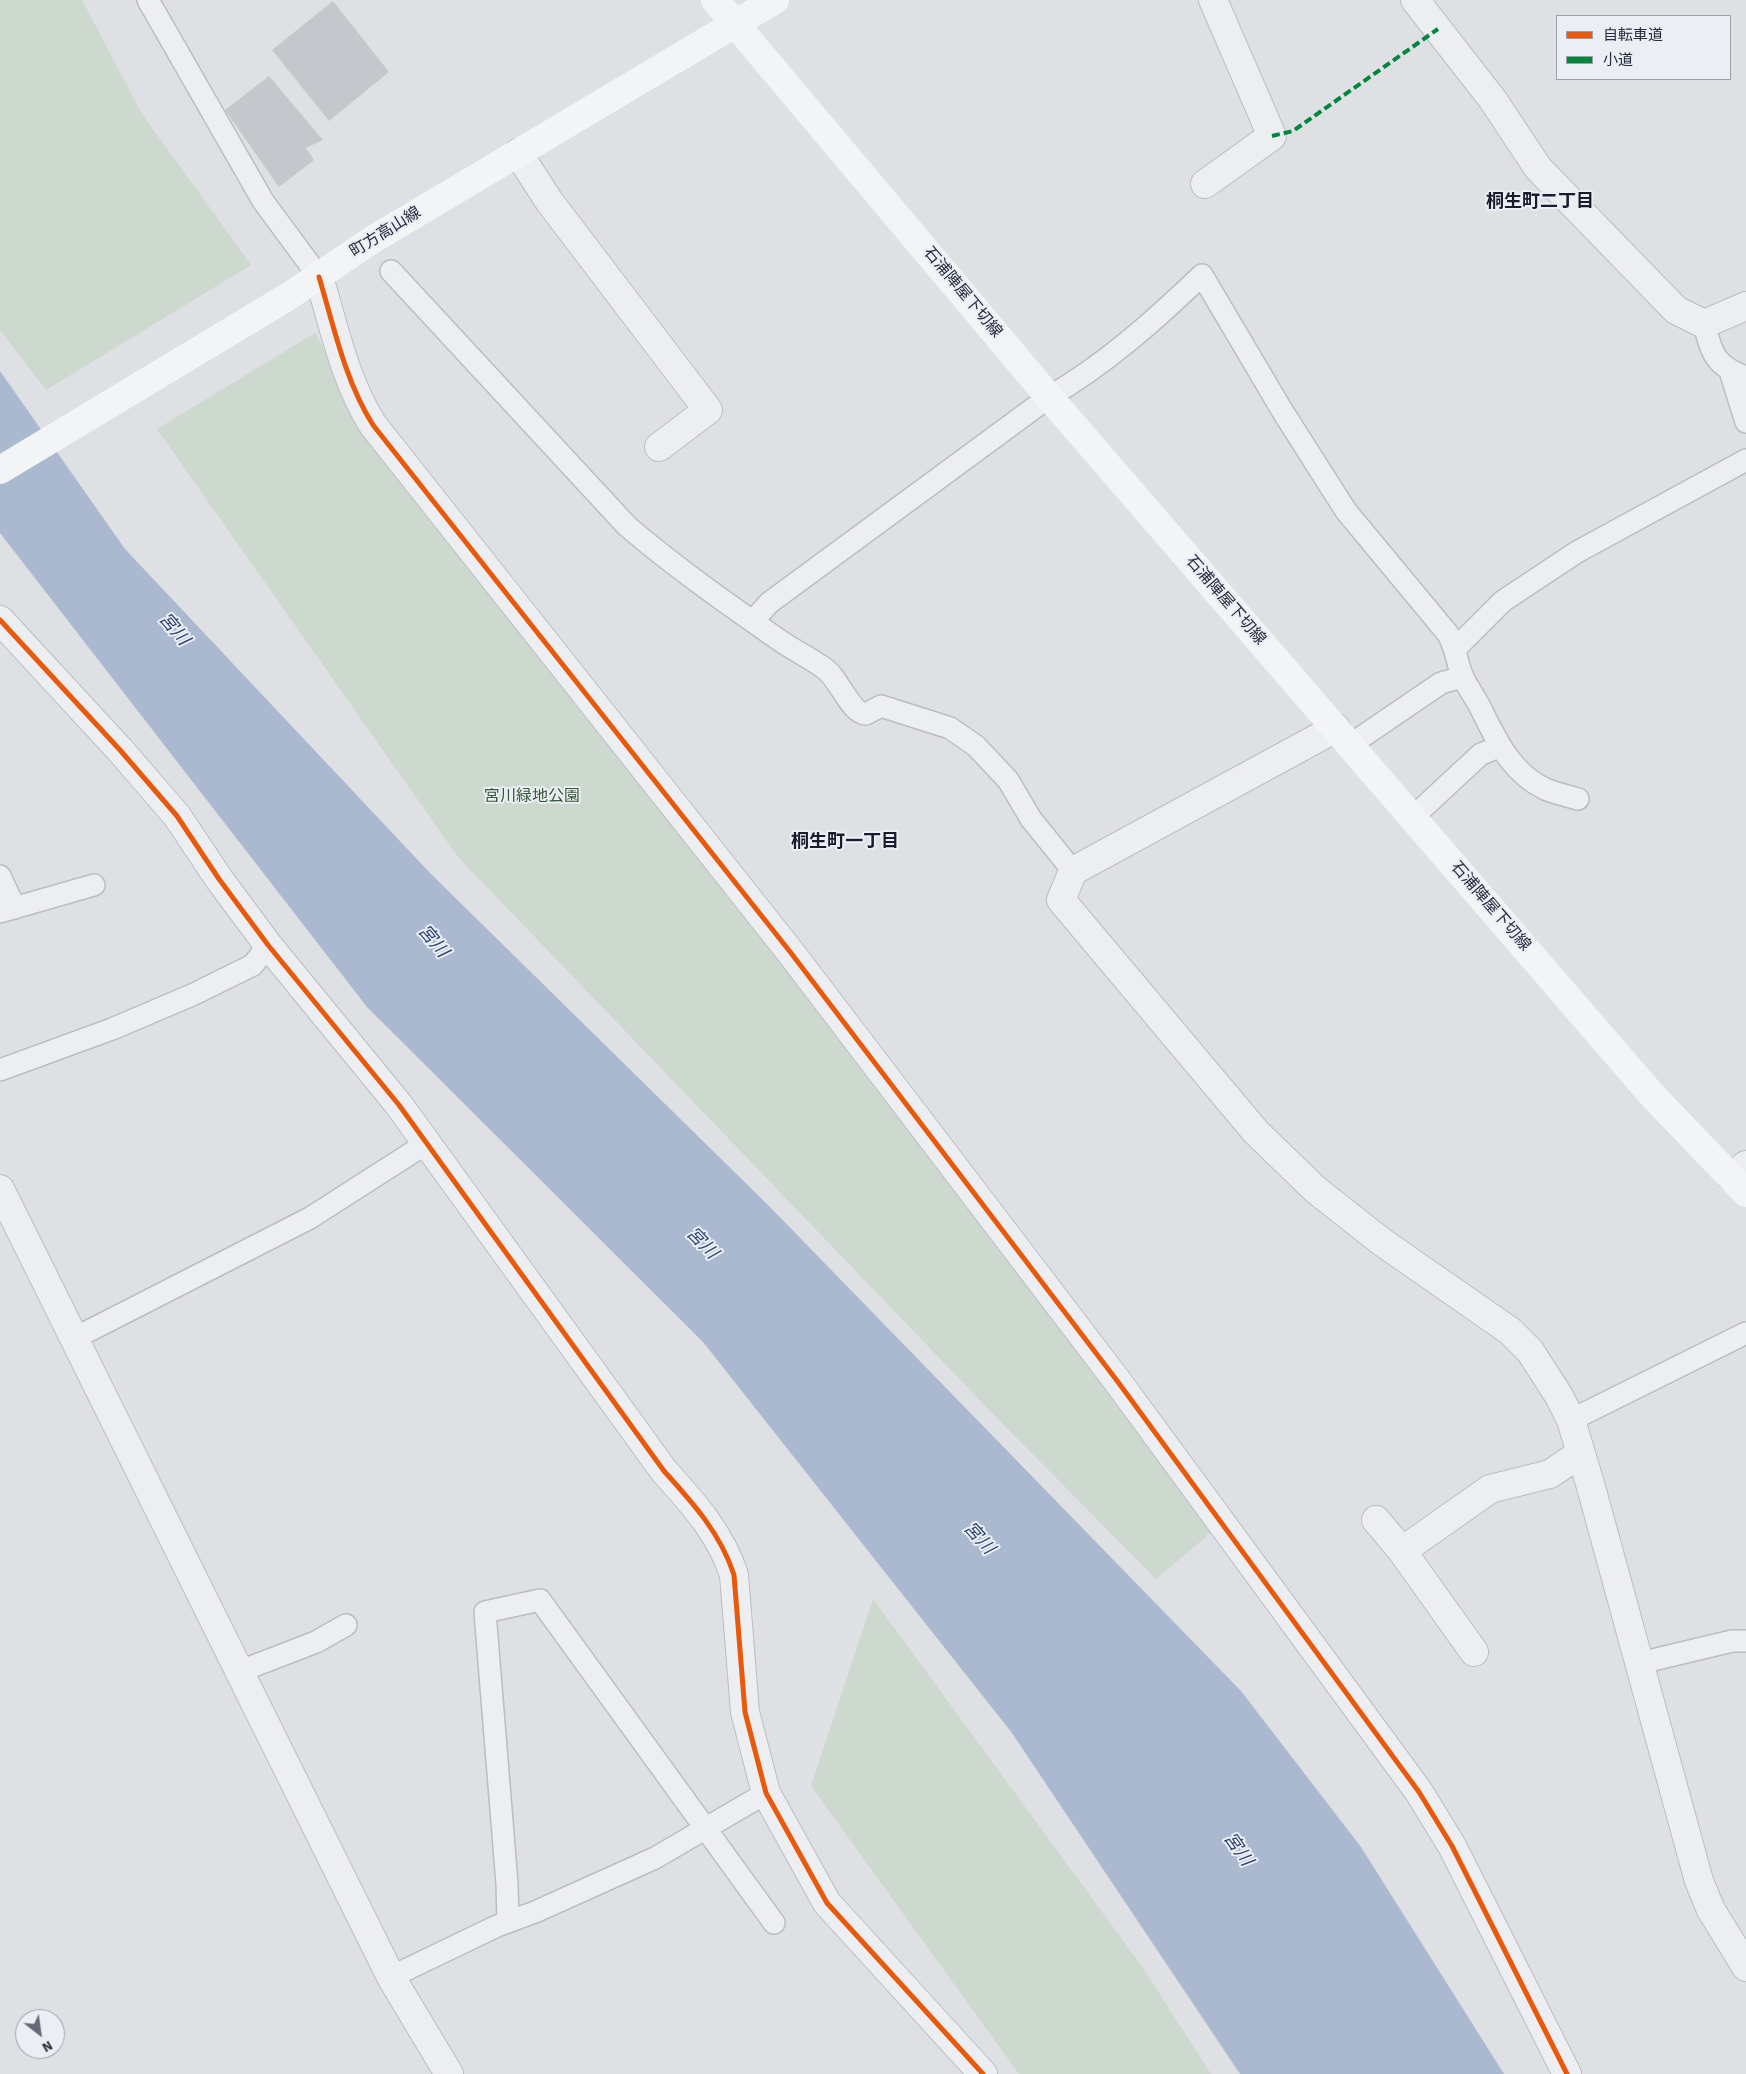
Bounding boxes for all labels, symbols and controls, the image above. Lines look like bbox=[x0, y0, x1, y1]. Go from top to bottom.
legend bbox=[1556, 15, 1731, 80]
text: 自転車道 bbox=[1603, 25, 1663, 46]
text: 小道 bbox=[1603, 50, 1633, 71]
district label: 桐生町二丁目 bbox=[1486, 192, 1594, 214]
street label: 町方高山線 bbox=[347, 204, 425, 262]
street label: 石浦陣屋下切線 bbox=[919, 244, 1005, 342]
street label: 石浦陣屋下切線 bbox=[1181, 552, 1269, 650]
water label: 宮川 bbox=[153, 609, 193, 651]
park label: 宮川緑地公園 bbox=[484, 787, 580, 807]
district label: 桐生町一丁目 bbox=[791, 832, 899, 854]
street label: 石浦陣屋下切線 bbox=[1446, 858, 1534, 956]
water label: 宮川 bbox=[412, 921, 452, 963]
water label: 宮川 bbox=[681, 1224, 721, 1264]
water label: 宮川 bbox=[958, 1518, 998, 1560]
water label: 宮川 bbox=[1218, 1829, 1256, 1871]
north arrow bbox=[15, 2009, 65, 2059]
text: N bbox=[38, 2035, 56, 2057]

